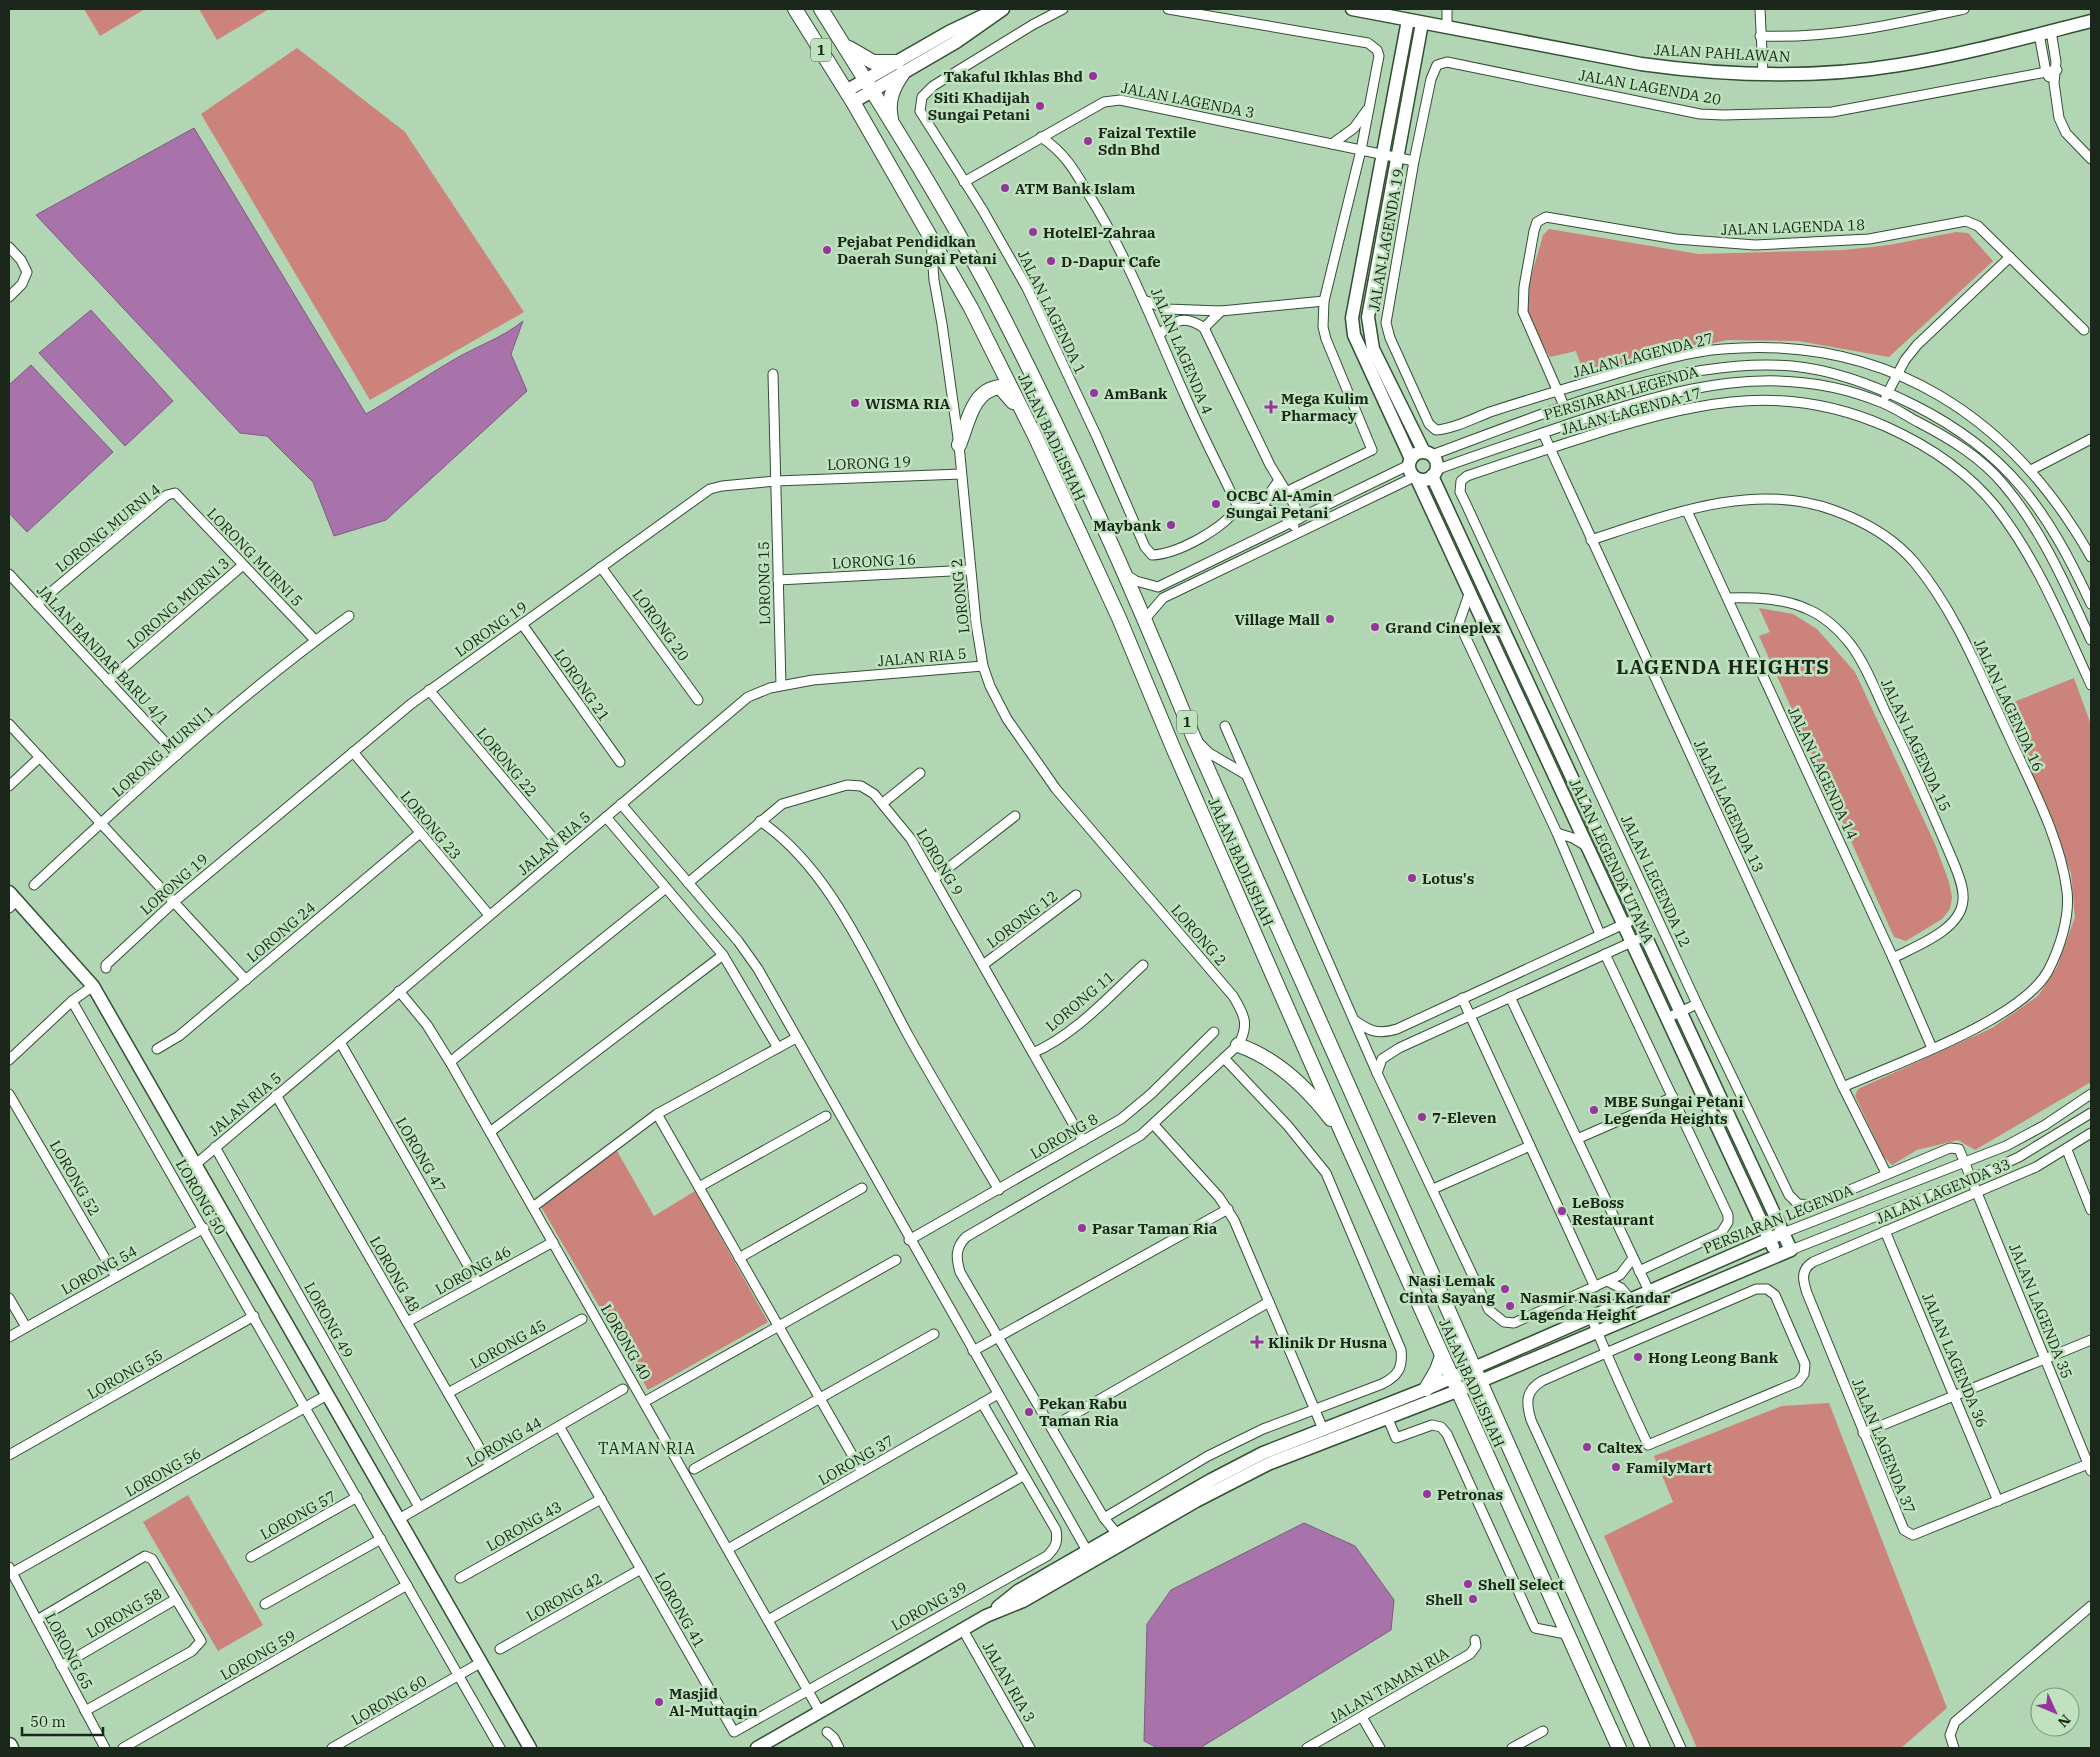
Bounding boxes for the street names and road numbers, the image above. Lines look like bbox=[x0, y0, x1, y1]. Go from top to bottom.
road number: 1 bbox=[811, 38, 831, 62]
street label: JALAN PAHLAWAN bbox=[1653, 40, 1791, 66]
street label: JALAN LAGENDA 20 bbox=[1577, 65, 1723, 109]
street label: JALAN LAGENDA 3 bbox=[1120, 78, 1256, 122]
street label: JALAN LAGENDA 19 bbox=[1364, 167, 1408, 313]
street label: JALAN LAGENDA 18 bbox=[1721, 215, 1865, 239]
street label: JALAN LAGENDA 1 bbox=[1014, 247, 1090, 377]
street label: JALAN LAGENDA 4 bbox=[1147, 285, 1217, 417]
street label: JALAN LAGENDA 27 bbox=[1571, 328, 1715, 382]
street label: PERSIARAN LEGENDA bbox=[1541, 362, 1701, 424]
street label: JALAN BADLISHAH bbox=[1014, 370, 1090, 504]
street label: JALAN LAGENDA 17 bbox=[1559, 383, 1703, 439]
street label: LORONG 19 bbox=[827, 452, 911, 474]
street label: LORONG MURNI 4 bbox=[52, 480, 164, 576]
street label: LORONG MURNI 5 bbox=[203, 504, 307, 610]
street label: LORONG 15 bbox=[754, 541, 774, 625]
street label: LORONG 16 bbox=[832, 549, 916, 573]
street label: LORONG MURNI 3 bbox=[123, 553, 233, 653]
street label: LORONG 2 bbox=[947, 558, 973, 634]
street label: JALAN BANDAR BARU 4/1 bbox=[33, 581, 173, 729]
street label: LORONG 20 bbox=[629, 585, 693, 665]
street label: LORONG 19 bbox=[451, 597, 531, 661]
street label: JALAN LAGENDA 16 bbox=[1970, 636, 2048, 774]
street label: JALAN RIA 5 bbox=[877, 644, 967, 670]
street label: LORONG 21 bbox=[550, 645, 614, 725]
street label: JALAN LAGENDA 15 bbox=[1877, 676, 1955, 814]
street label: LORONG MURNI 1 bbox=[108, 701, 218, 801]
street label: JALAN LAGENDA 14 bbox=[1784, 704, 1862, 842]
road number: 1 bbox=[1177, 710, 1197, 734]
street label: LORONG 22 bbox=[473, 724, 541, 800]
street label: JALAN LAGENDA 13 bbox=[1690, 737, 1768, 875]
street label: JALAN LEGENDA UTAMA bbox=[1565, 776, 1659, 947]
street label: LORONG 23 bbox=[397, 787, 465, 863]
street label: JALAN BADLISHAH bbox=[1204, 795, 1278, 929]
street label: JALAN RIA 5 bbox=[514, 807, 594, 879]
street label: JALAN LEGENDA 12 bbox=[1617, 812, 1695, 950]
street label: LORONG 9 bbox=[913, 825, 967, 899]
street label: LORONG 19 bbox=[136, 849, 212, 919]
street label: LORONG 12 bbox=[983, 886, 1061, 952]
street label: LORONG 24 bbox=[243, 898, 319, 966]
street label: LORONG 2 bbox=[1167, 900, 1231, 970]
street label: LORONG 11 bbox=[1042, 967, 1118, 1035]
street label: JALAN RIA 5 bbox=[205, 1068, 285, 1140]
street label: LORONG 8 bbox=[1027, 1109, 1101, 1163]
street label: LORONG 47 bbox=[392, 1114, 450, 1196]
street label: LORONG 52 bbox=[46, 1137, 104, 1219]
street label: JALAN LAGENDA 33 bbox=[1873, 1154, 2013, 1228]
street label: LORONG 50 bbox=[172, 1156, 230, 1238]
street label: PERSIARAN LEGENDA bbox=[1700, 1180, 1856, 1258]
street label: LORONG 48 bbox=[366, 1233, 424, 1315]
street label: LORONG 54 bbox=[58, 1241, 140, 1299]
street label: LORONG 46 bbox=[432, 1241, 514, 1299]
street label: JALAN LAGENDA 35 bbox=[2005, 1241, 2077, 1381]
street label: LORONG 49 bbox=[300, 1279, 358, 1361]
street label: JALAN LAGENDA 36 bbox=[1918, 1290, 1992, 1430]
street label: LORONG 40 bbox=[597, 1301, 655, 1383]
street label: LORONG 45 bbox=[467, 1315, 549, 1373]
street label: JALAN BADLISHAH bbox=[1435, 1316, 1509, 1450]
street label: LORONG 55 bbox=[84, 1345, 166, 1403]
street label: JALAN LAGENDA 37 bbox=[1848, 1376, 1920, 1516]
street label: LORONG 44 bbox=[463, 1413, 545, 1471]
street label: LORONG 37 bbox=[815, 1431, 897, 1489]
street label: LORONG 56 bbox=[122, 1443, 204, 1501]
street label: LORONG 57 bbox=[257, 1486, 339, 1544]
street label: LORONG 43 bbox=[483, 1497, 565, 1555]
street label: LORONG 42 bbox=[523, 1568, 605, 1626]
street label: LORONG 41 bbox=[651, 1569, 709, 1651]
street label: LORONG 39 bbox=[888, 1577, 970, 1635]
street label: LORONG 58 bbox=[83, 1584, 165, 1642]
street label: LORONG 65 bbox=[41, 1609, 97, 1693]
street label: LORONG 59 bbox=[217, 1626, 299, 1684]
street label: JALAN RIA 3 bbox=[978, 1639, 1040, 1725]
street label: JALAN TAMAN RIA bbox=[1326, 1643, 1453, 1727]
street label: LORONG 60 bbox=[348, 1671, 430, 1729]

